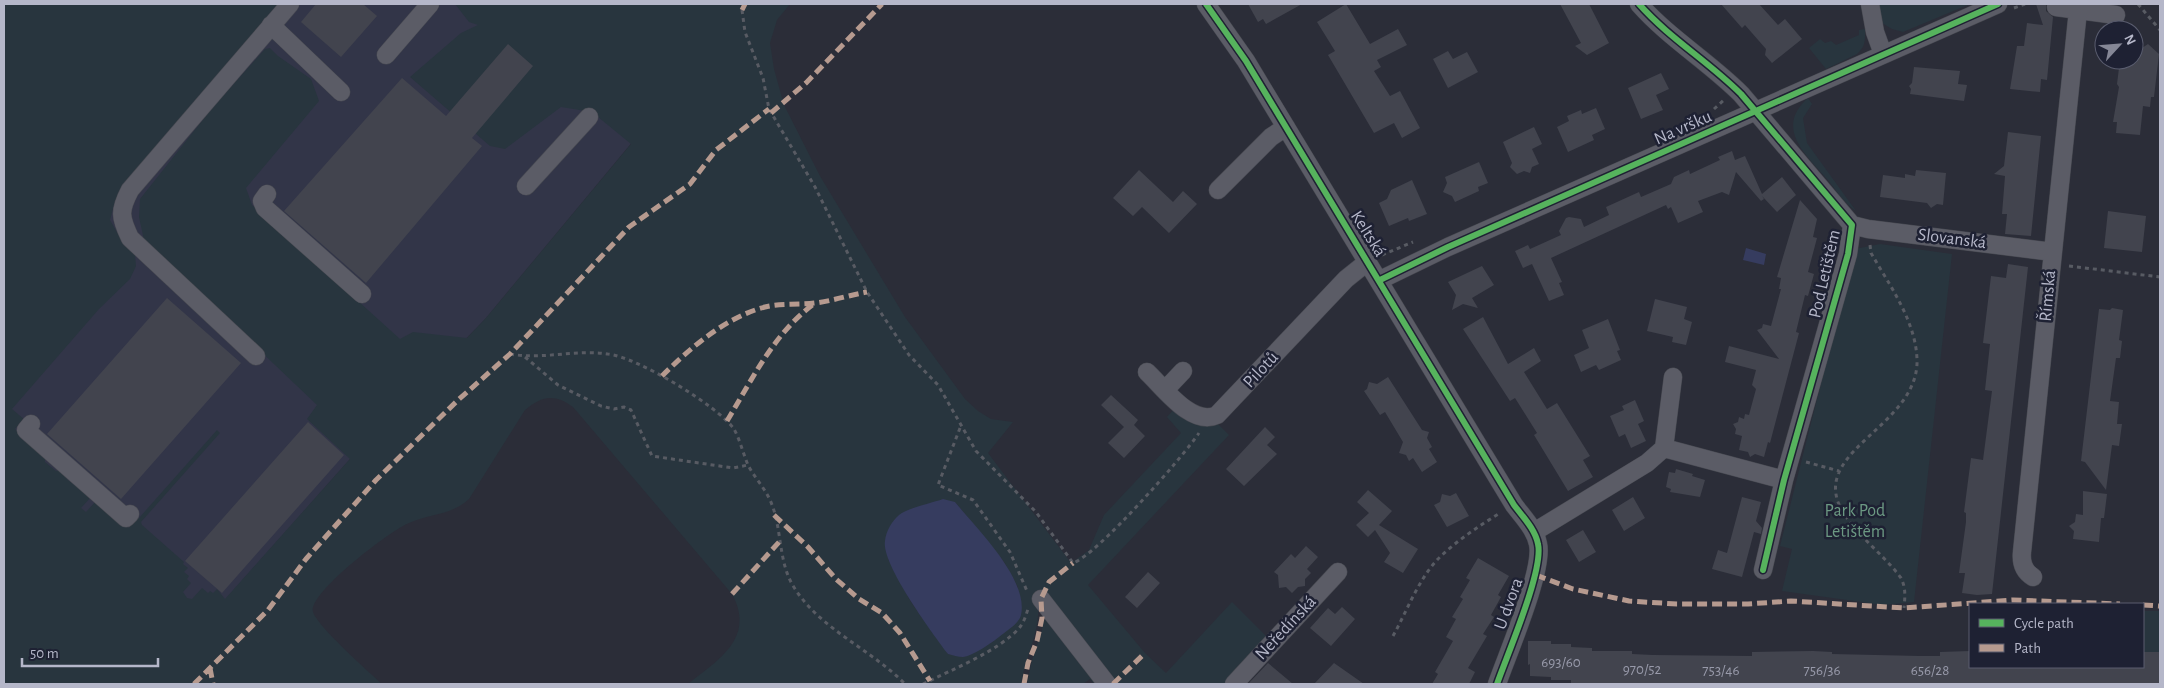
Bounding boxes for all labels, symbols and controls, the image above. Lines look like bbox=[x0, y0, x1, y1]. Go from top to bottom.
north arrow bbox=[2094, 20, 2144, 70]
text: N bbox=[2121, 32, 2138, 47]
street label: Na vršku bbox=[1652, 107, 1714, 149]
street label: Keltská bbox=[1347, 208, 1389, 260]
street label: Slovanská bbox=[1917, 226, 1987, 252]
street label: Pod Letištěm bbox=[1806, 228, 1844, 320]
street label: Římská bbox=[2034, 269, 2059, 322]
street label: Pilotů bbox=[1240, 349, 1282, 391]
park label: Park Pod Letištěm bbox=[1825, 502, 1885, 541]
street label: U dvora bbox=[1491, 576, 1527, 632]
street label: Neředínská bbox=[1252, 593, 1320, 663]
legend bbox=[1969, 603, 2144, 668]
text: Cycle path bbox=[2014, 616, 2074, 631]
scale bar bbox=[22, 636, 159, 668]
text: Path bbox=[2014, 641, 2041, 656]
text: 50 m bbox=[30, 646, 59, 661]
house number: 693/60 bbox=[1541, 655, 1581, 670]
house number: 970/52 bbox=[1623, 662, 1661, 677]
house number: 753/46 bbox=[1702, 663, 1740, 678]
house number: 756/36 bbox=[1803, 663, 1841, 678]
house number: 656/28 bbox=[1911, 663, 1949, 678]

